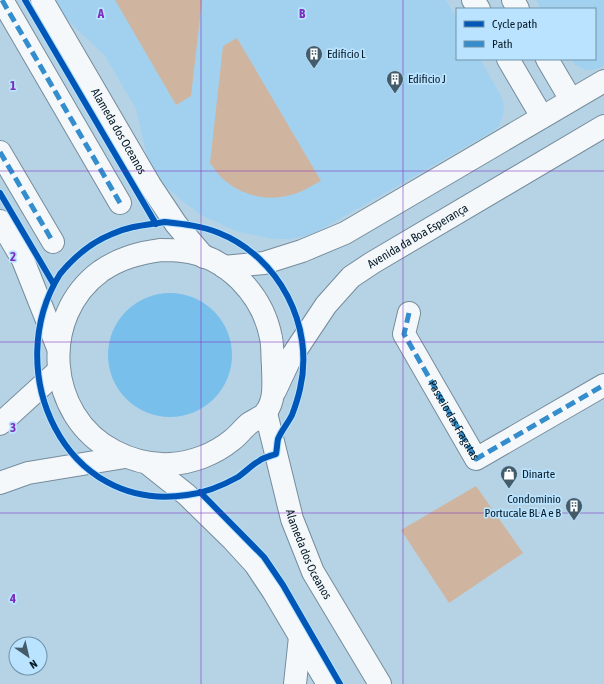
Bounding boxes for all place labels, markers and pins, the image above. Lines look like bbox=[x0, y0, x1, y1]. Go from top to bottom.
building icon: Edificio L bbox=[304, 44, 324, 69]
place label: Edificio L bbox=[327, 47, 366, 61]
building icon: Edificio J bbox=[385, 69, 405, 94]
place label: Edificio J bbox=[408, 72, 446, 86]
shop icon: Dinarte bbox=[499, 464, 519, 489]
place label: Dinarte bbox=[522, 467, 555, 481]
place label: Condomínio Portucale BL A e B bbox=[484, 492, 561, 520]
building icon: Condomínio Portucale BL A e B bbox=[564, 496, 584, 521]

